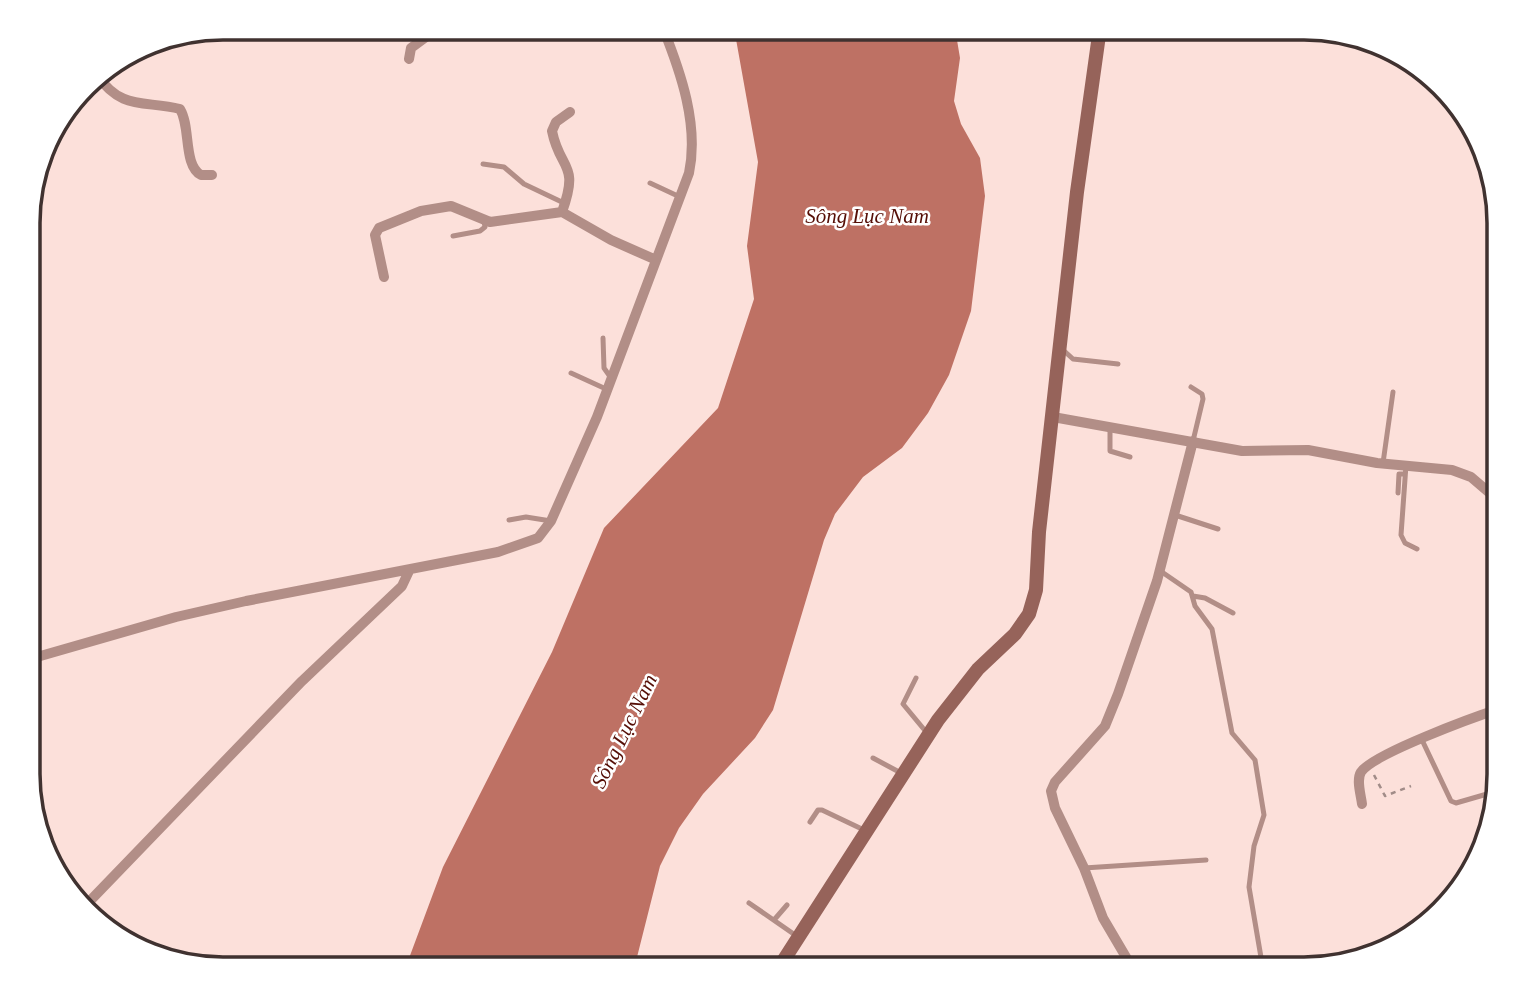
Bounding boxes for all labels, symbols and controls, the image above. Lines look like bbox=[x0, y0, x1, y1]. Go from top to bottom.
water label: Sông Lục Nam bbox=[805, 204, 929, 228]
water label: Sông Lục Nam bbox=[586, 670, 662, 792]

